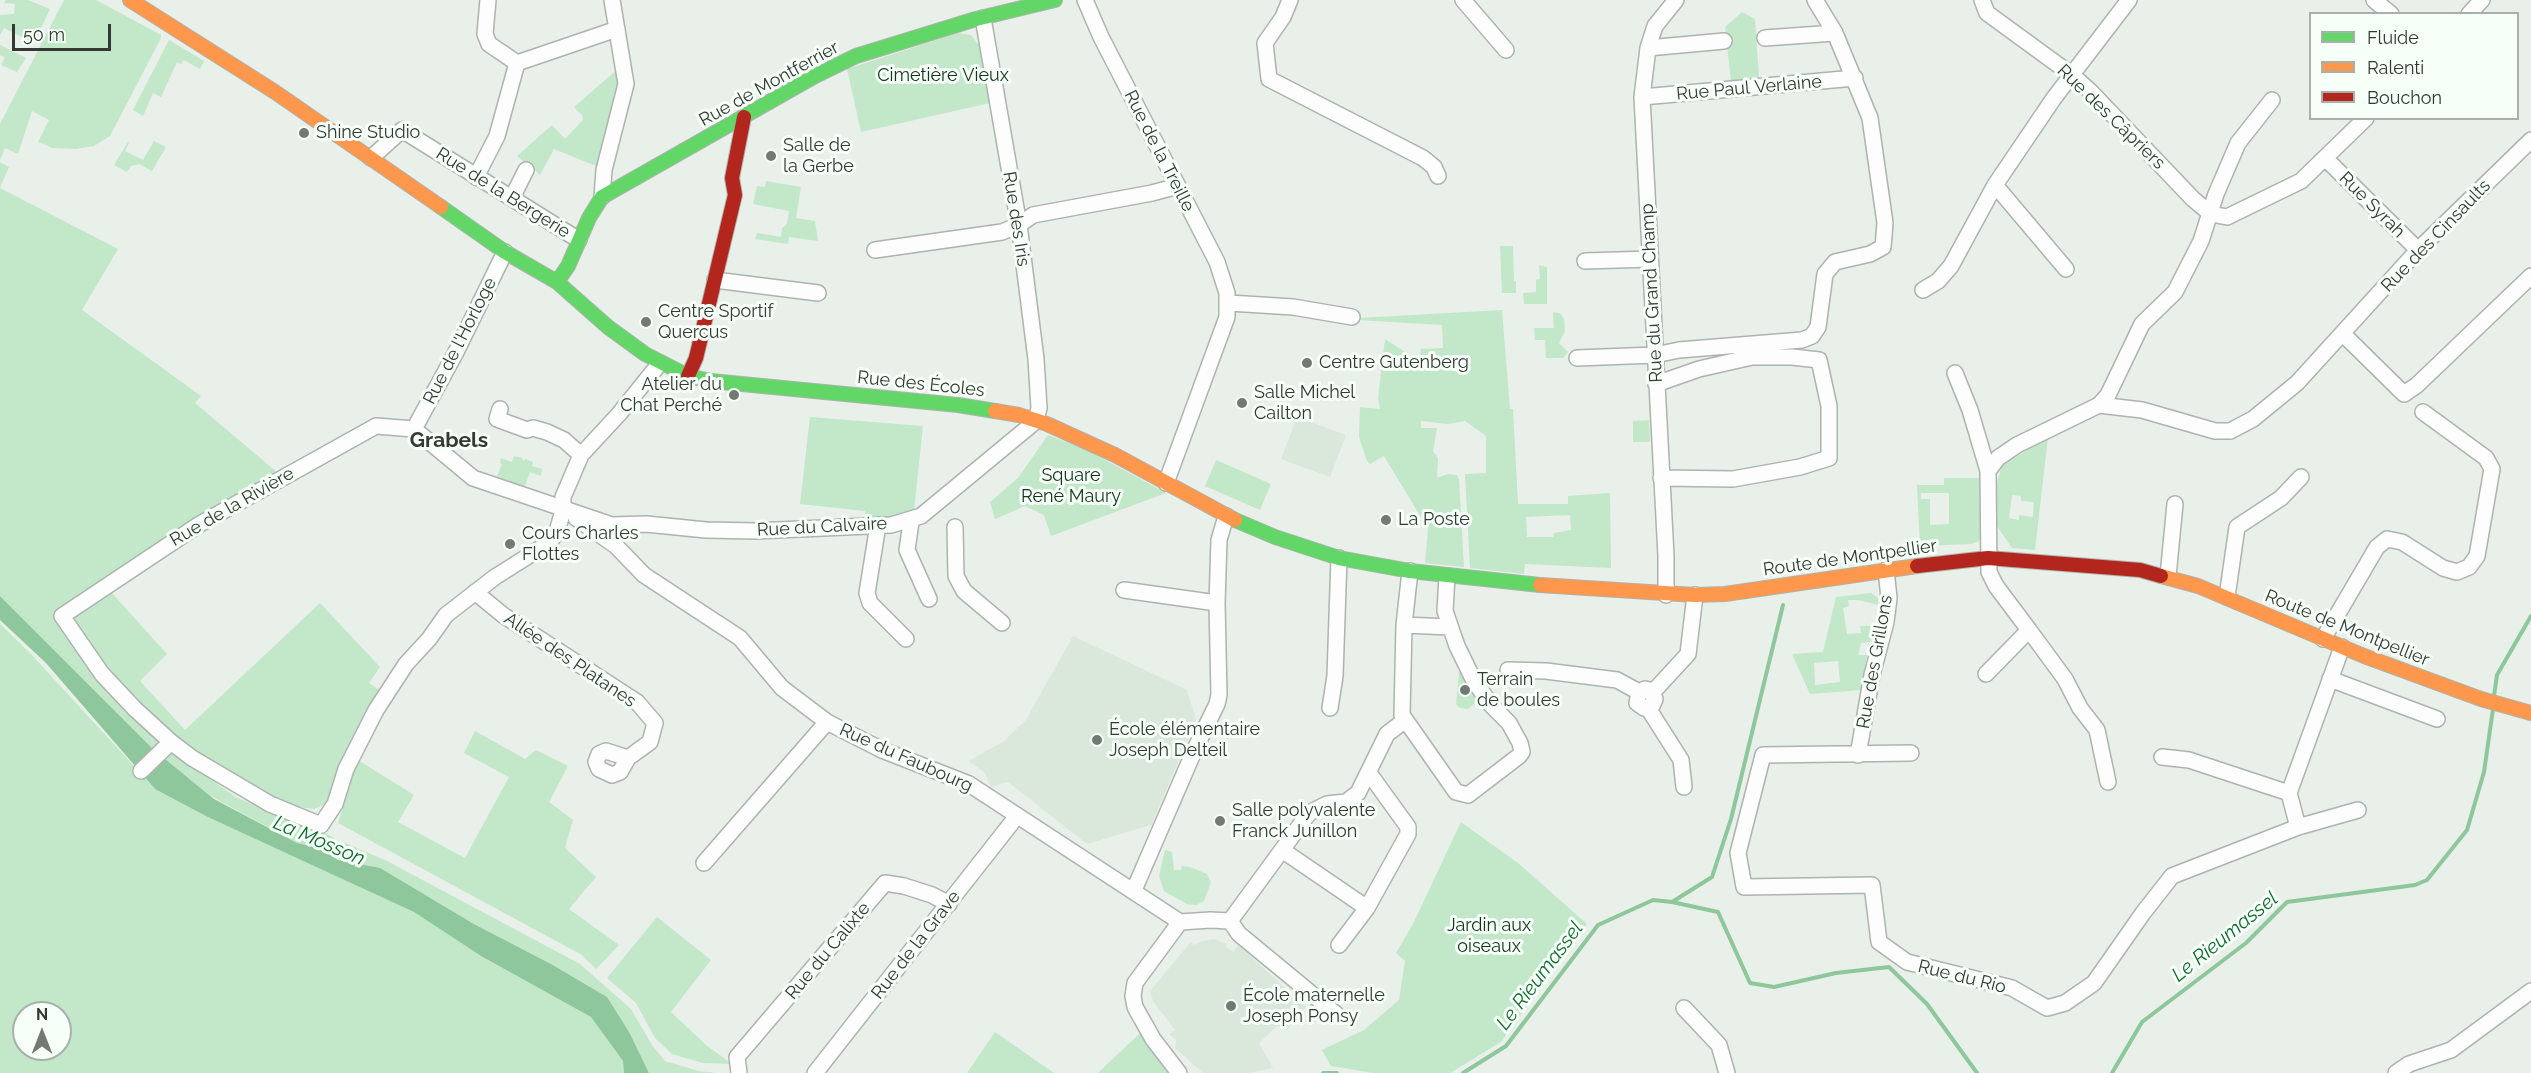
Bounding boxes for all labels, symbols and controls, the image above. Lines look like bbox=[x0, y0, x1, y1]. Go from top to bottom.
scale bar bbox=[15, 12, 114, 50]
legend bbox=[2309, 12, 2519, 120]
text: 50 m bbox=[23, 24, 65, 45]
text: Fluide bbox=[2367, 27, 2419, 48]
street label: Rue de Montferrier bbox=[695, 37, 843, 131]
text: Ralenti bbox=[2367, 57, 2424, 78]
street label: Rue des Câpriers bbox=[2053, 60, 2169, 174]
park label: Cimetière Vieux bbox=[877, 65, 1009, 87]
street label: Rue Paul Verlaine bbox=[1675, 71, 1823, 105]
street label: Rue de la Treille bbox=[1119, 87, 1199, 215]
text: Bouchon bbox=[2367, 87, 2442, 108]
place label: Shine Studio bbox=[316, 122, 420, 144]
marker: Shine Studio bbox=[297, 126, 311, 140]
place label: Salle de la Gerbe bbox=[783, 135, 854, 178]
street label: Rue de la Bergerie bbox=[432, 143, 574, 243]
marker: Salle de la Gerbe bbox=[764, 149, 778, 163]
street label: Rue Syrah bbox=[2335, 168, 2409, 242]
street label: Rue des Iris bbox=[998, 170, 1034, 268]
street label: Rue des Cinsaults bbox=[2377, 175, 2495, 297]
street label: Rue du Grand Champ bbox=[1637, 203, 1667, 383]
street label: Rue de l'Horloge bbox=[419, 274, 501, 408]
place label: Centre Sportif Quercus bbox=[658, 301, 773, 344]
marker: Centre Sportif Quercus bbox=[639, 315, 653, 329]
place label: Centre Gutenberg bbox=[1319, 352, 1469, 374]
marker: Centre Gutenberg bbox=[1300, 356, 1314, 370]
street label: Rue des Écoles bbox=[856, 367, 986, 401]
place label: Atelier du Chat Perché bbox=[620, 374, 722, 416]
place label: Salle Michel Cailton bbox=[1254, 382, 1355, 424]
marker: Atelier du Chat Perché bbox=[727, 388, 741, 402]
marker: Salle Michel Cailton bbox=[1235, 396, 1249, 410]
district label: Grabels bbox=[410, 428, 488, 454]
street label: Rue de la Rivière bbox=[166, 463, 298, 551]
park label: Square René Maury bbox=[1021, 465, 1121, 508]
place label: La Poste bbox=[1398, 509, 1470, 531]
street label: Rue du Calvaire bbox=[756, 513, 888, 541]
marker: La Poste bbox=[1379, 513, 1393, 527]
place label: Cours Charles Flottes bbox=[522, 523, 638, 566]
street label: Route de Montpellier bbox=[1762, 535, 1938, 581]
marker: Cours Charles Flottes bbox=[503, 537, 517, 551]
street label: Route de Montpellier bbox=[2262, 585, 2432, 671]
street label: Rue des Grillons bbox=[1853, 593, 1897, 731]
street label: Allée des Platanes bbox=[500, 608, 640, 712]
place label: Terrain de boules bbox=[1477, 669, 1560, 712]
marker: Terrain de boules bbox=[1458, 683, 1472, 697]
street label: Rue du Faubourg bbox=[836, 719, 976, 797]
place label: École élémentaire Joseph Delteil bbox=[1109, 719, 1260, 762]
marker: École élémentaire Joseph Delteil bbox=[1090, 733, 1104, 747]
place label: Salle polyvalente Franck Junillon bbox=[1232, 800, 1375, 842]
water label: La Mosson bbox=[270, 811, 368, 871]
marker: Salle polyvalente Franck Junillon bbox=[1213, 814, 1227, 828]
street label: Rue de la Grave bbox=[867, 886, 965, 1004]
water label: Le Rieumassel bbox=[2167, 887, 2283, 987]
street label: Rue du Calixte bbox=[781, 898, 875, 1004]
park label: Jardin aux oiseaux bbox=[1447, 915, 1531, 958]
water label: Le Rieumassel bbox=[1491, 917, 1589, 1035]
street label: Rue du Rio bbox=[1916, 956, 2008, 998]
place label: École maternelle Joseph Ponsy bbox=[1243, 985, 1385, 1028]
marker: École maternelle Joseph Ponsy bbox=[1224, 999, 1238, 1013]
north arrow bbox=[12, 1001, 72, 1061]
text: N bbox=[36, 1005, 48, 1024]

